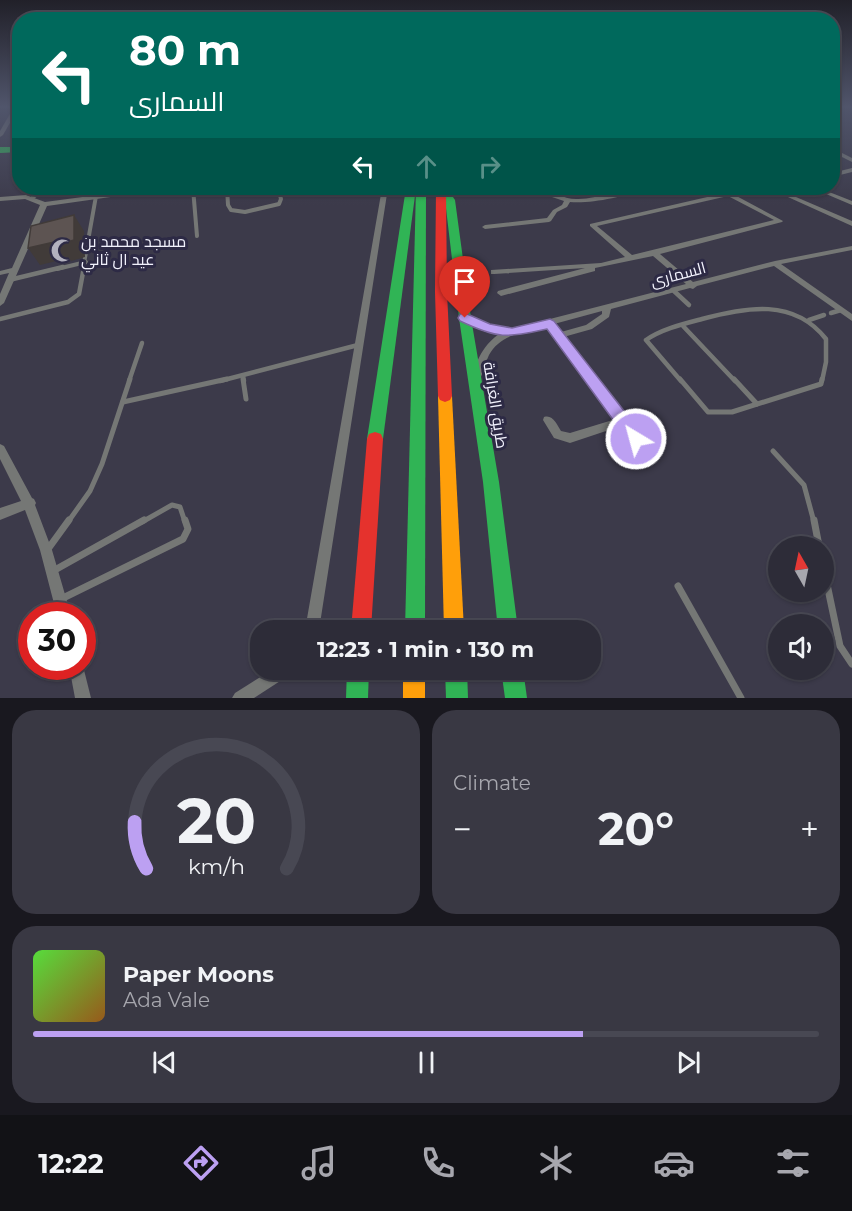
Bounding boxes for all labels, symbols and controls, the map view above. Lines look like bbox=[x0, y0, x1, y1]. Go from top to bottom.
text: 80 m bbox=[129, 24, 241, 76]
icon: left bbox=[30, 36, 108, 114]
text: السمارى bbox=[129, 85, 224, 118]
icon: left bbox=[347, 150, 380, 183]
icon: ahead bbox=[410, 150, 443, 183]
icon: right bbox=[473, 150, 506, 183]
place label: مسجد محمد بن عيد ال ثاني bbox=[81, 232, 186, 273]
mosque icon: مسجد محمد بن عيد ال ثاني bbox=[50, 237, 76, 263]
pin bbox=[439, 256, 490, 318]
street label: السمارى bbox=[648, 258, 708, 292]
icon: arrive bbox=[448, 265, 481, 298]
street label: طريق الغرافة bbox=[478, 360, 512, 450]
position arrow bbox=[604, 407, 668, 471]
north arrow bbox=[768, 536, 834, 602]
map controls bbox=[768, 536, 834, 680]
speed limit sign: 30 bbox=[18, 602, 96, 680]
button: sound bbox=[768, 614, 834, 680]
text: 12:23 · 1 min · 130 m bbox=[317, 636, 534, 663]
text: Climate bbox=[453, 771, 531, 795]
text: 20 bbox=[176, 783, 256, 859]
text: 20° bbox=[598, 801, 674, 856]
text: − bbox=[453, 809, 472, 849]
text: + bbox=[800, 809, 819, 849]
text: km/h bbox=[187, 853, 245, 879]
text: Paper Moons bbox=[123, 961, 274, 988]
text: Ada Vale bbox=[123, 988, 210, 1012]
icon: previous bbox=[148, 1046, 181, 1079]
icon: pause bbox=[410, 1046, 443, 1079]
icon: next bbox=[672, 1046, 705, 1079]
icon: directions bbox=[180, 1142, 222, 1184]
icon: music bbox=[298, 1142, 340, 1184]
icon: phone bbox=[417, 1142, 459, 1184]
icon: climate bbox=[535, 1142, 577, 1184]
icon: car bbox=[653, 1142, 695, 1184]
icon: filters bbox=[772, 1142, 814, 1184]
text: 12:22 bbox=[38, 1147, 104, 1180]

